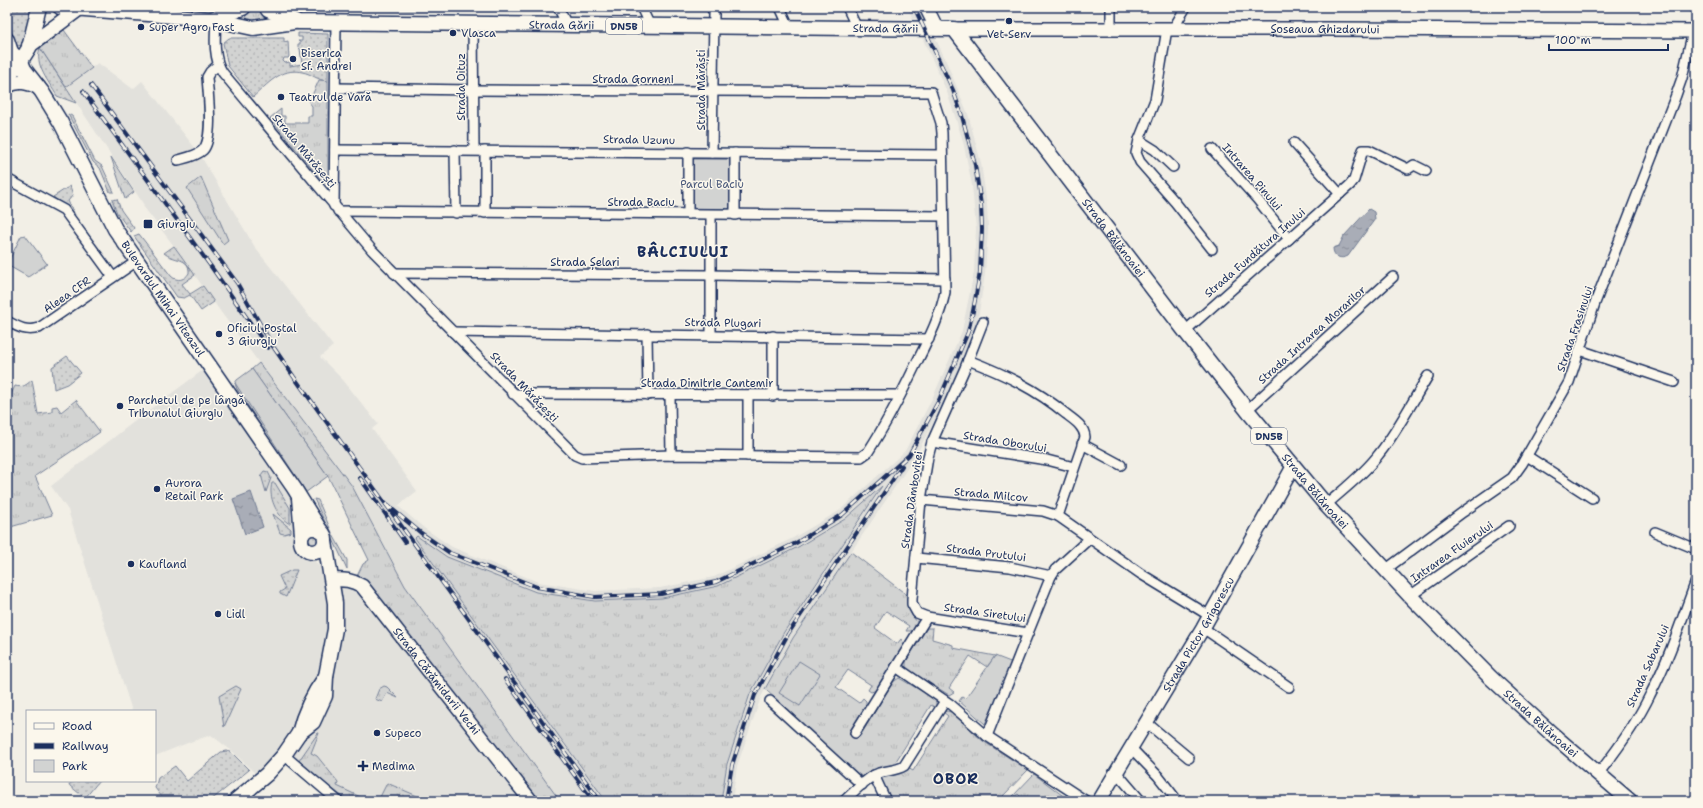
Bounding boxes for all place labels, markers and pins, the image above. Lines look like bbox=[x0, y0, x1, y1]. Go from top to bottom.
marker: Vet Serv bbox=[1004, 16, 1014, 26]
place label: Super Agro Fast bbox=[149, 20, 235, 35]
marker: Super Agro Fast bbox=[136, 22, 146, 32]
place label: Vlasca bbox=[461, 26, 496, 41]
place label: Vet Serv bbox=[987, 27, 1031, 42]
marker: Vlasca bbox=[448, 28, 458, 38]
place label: Biserica Sf. Andrei bbox=[301, 46, 352, 74]
marker: Biserica Sf. Andrei bbox=[288, 54, 298, 64]
place label: Teatrul de Vară bbox=[289, 90, 372, 105]
marker: Teatrul de Vară bbox=[276, 92, 286, 102]
place label: Giurgiu bbox=[157, 217, 195, 232]
marker: Giurgiu bbox=[142, 218, 154, 230]
place label: Oficiul Poștal 3 Giurgiu bbox=[227, 321, 297, 349]
marker: Oficiul Poștal 3 Giurgiu bbox=[214, 329, 224, 339]
place label: Parchetul de pe lângă Tribunalul Giurgiu bbox=[128, 393, 245, 421]
marker: Parchetul de pe lângă Tribunalul Giurgiu bbox=[115, 401, 125, 411]
place label: Aurora Retail Park bbox=[165, 476, 223, 504]
marker: Aurora Retail Park bbox=[152, 484, 162, 494]
place label: Kaufland bbox=[139, 557, 187, 572]
marker: Kaufland bbox=[126, 559, 136, 569]
place label: Lidl bbox=[226, 607, 246, 622]
marker: Lidl bbox=[213, 609, 223, 619]
place label: Supeco bbox=[385, 726, 422, 741]
marker: Supeco bbox=[372, 728, 382, 738]
place label: Medima bbox=[372, 759, 415, 774]
marker: Medima bbox=[357, 760, 369, 772]

